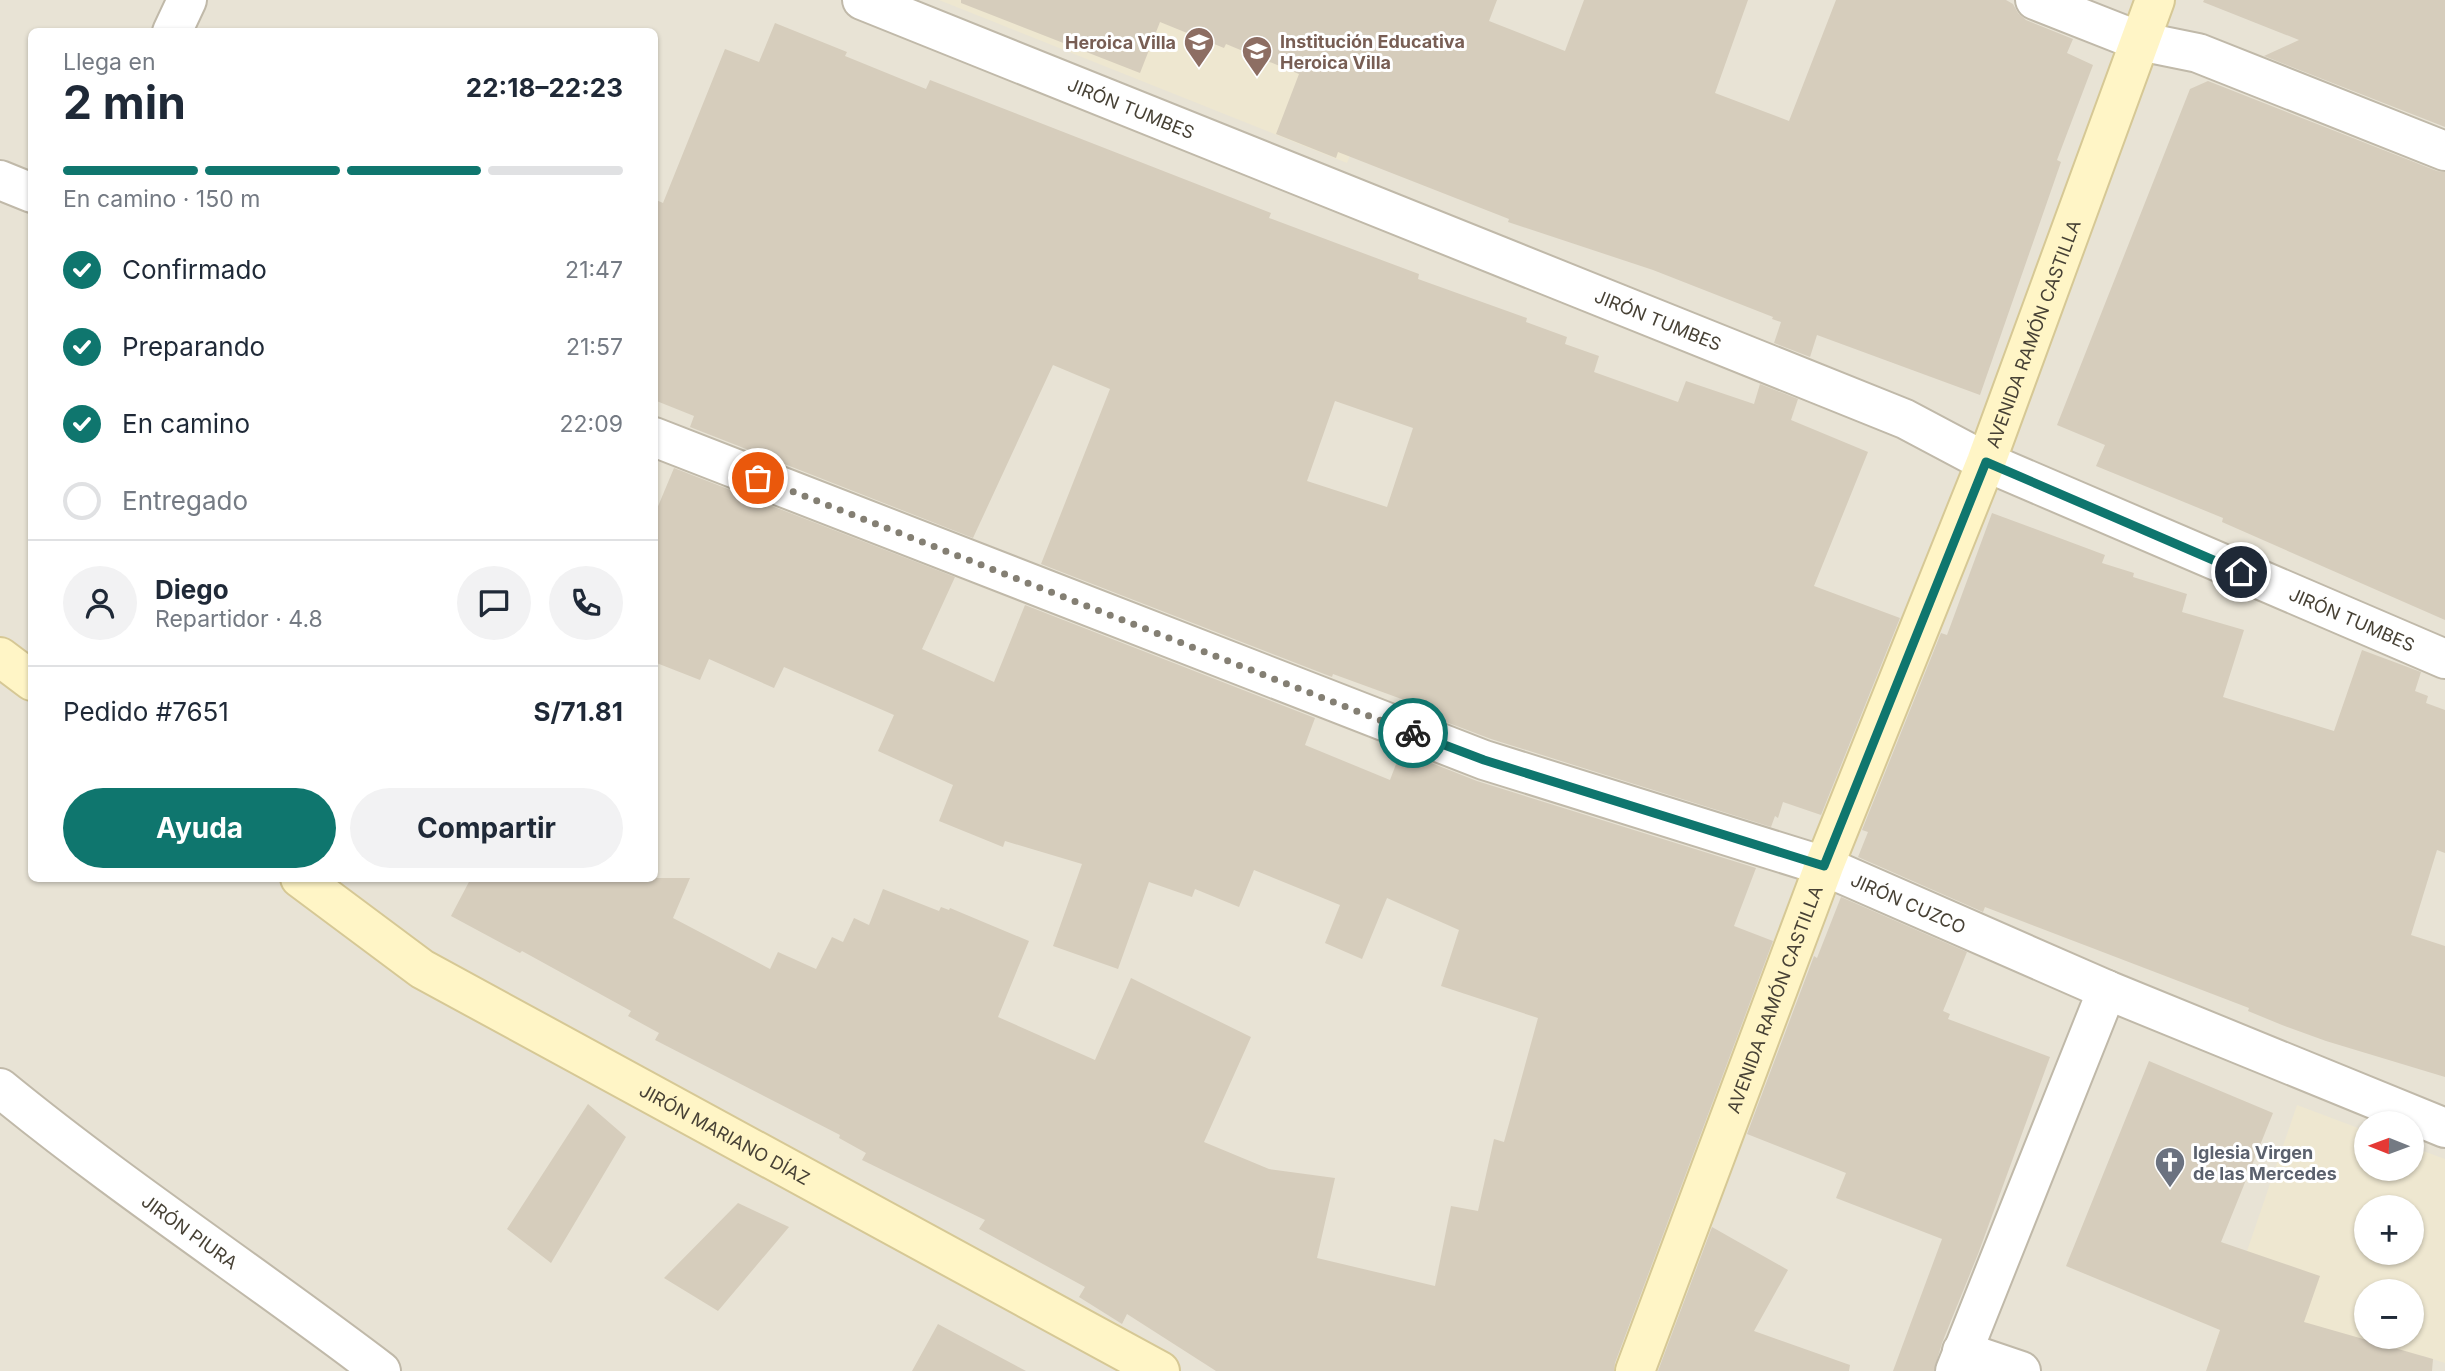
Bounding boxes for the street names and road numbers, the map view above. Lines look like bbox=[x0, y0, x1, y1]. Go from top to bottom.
street label: JIRÓN TUMBES bbox=[1065, 73, 1197, 143]
street label: AVENIDA RAMÓN CASTILLA bbox=[1982, 217, 2084, 451]
street label: JIRÓN TUMBES bbox=[1592, 285, 1725, 355]
street label: JIRÓN TUMBES bbox=[2286, 583, 2418, 655]
street label: JIRÓN CUZCO bbox=[1848, 869, 1969, 937]
street label: AVENIDA RAMÓN CASTILLA bbox=[1722, 882, 1826, 1116]
street label: JIRÓN MARIANO DÍAZ bbox=[636, 1079, 814, 1189]
street label: JIRÓN PIURA bbox=[138, 1190, 242, 1273]

